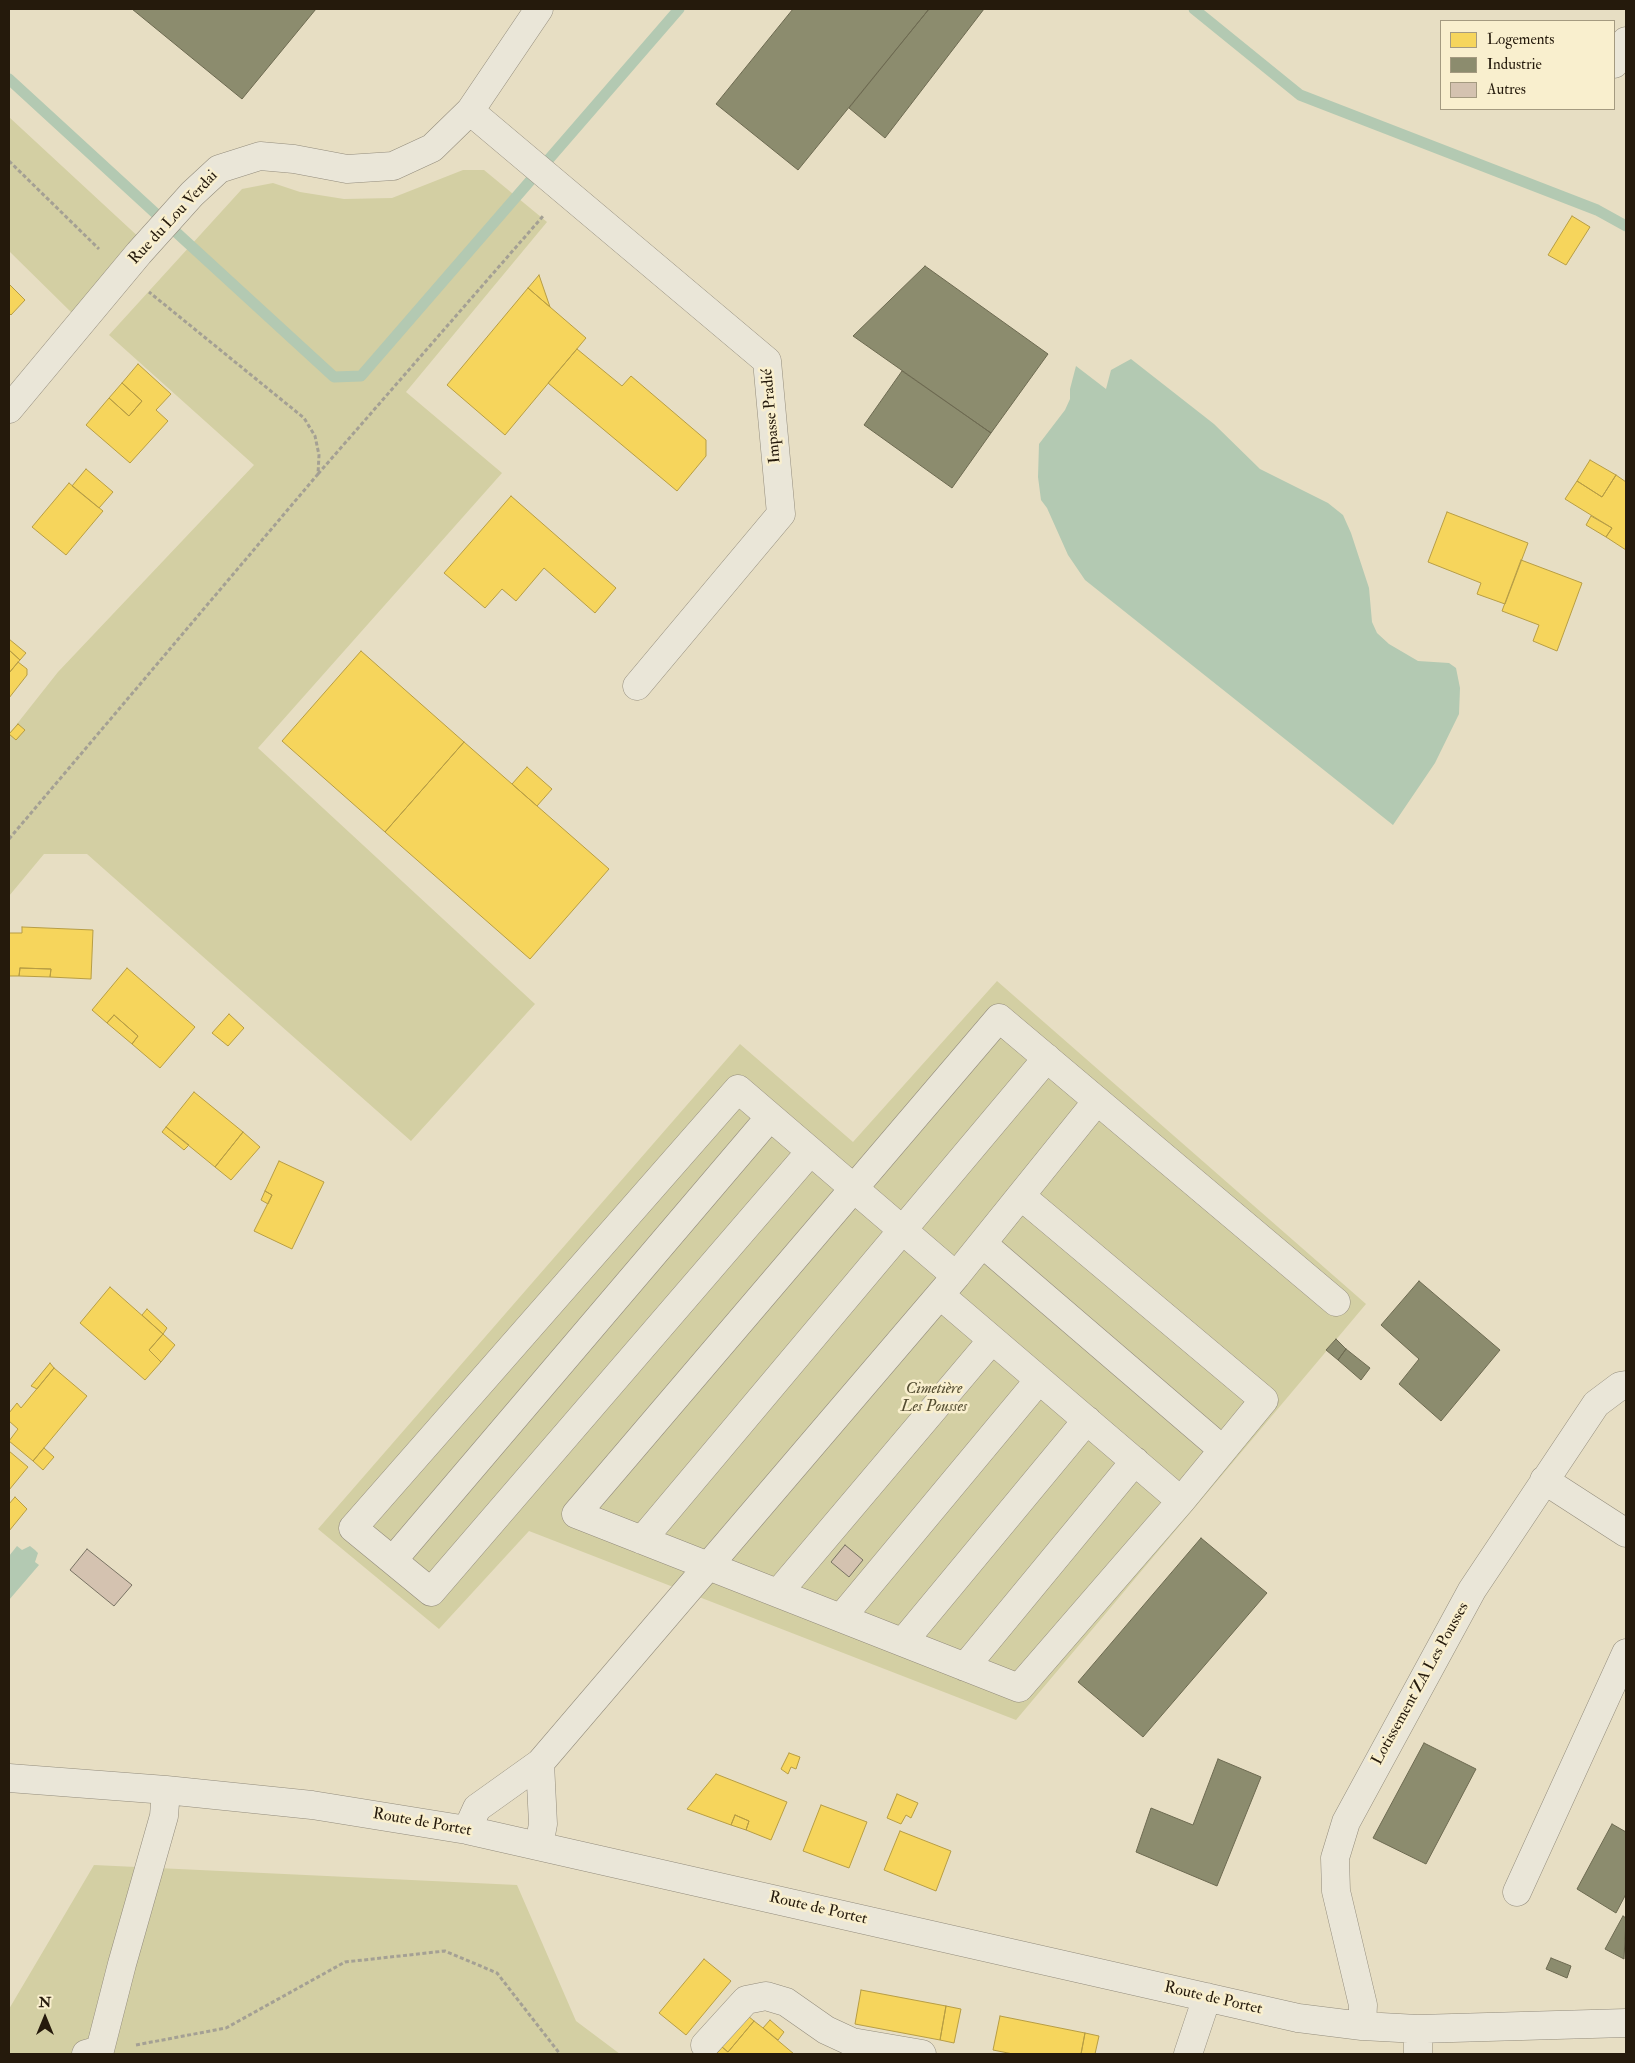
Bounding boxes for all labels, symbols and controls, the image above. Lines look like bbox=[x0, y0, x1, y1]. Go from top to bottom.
legend bbox=[1440, 20, 1615, 110]
text: Logements bbox=[1487, 30, 1554, 49]
text: Industrie bbox=[1487, 55, 1542, 74]
text: Autres bbox=[1487, 80, 1526, 99]
street label: Rue du Lou Verdai bbox=[126, 167, 222, 269]
street label: Impasse Pradié bbox=[758, 368, 786, 464]
park label: Cimetière Les Pousses bbox=[901, 1380, 967, 1418]
street label: Lotissement ZA Les Pousses bbox=[1368, 1599, 1474, 1769]
street label: Route de Portet bbox=[371, 1805, 473, 1841]
street label: Route de Portet bbox=[767, 1888, 869, 1930]
street label: Route de Portet bbox=[1162, 1978, 1264, 2020]
north arrow bbox=[20, 1993, 70, 2043]
text: N bbox=[39, 1994, 51, 2011]

